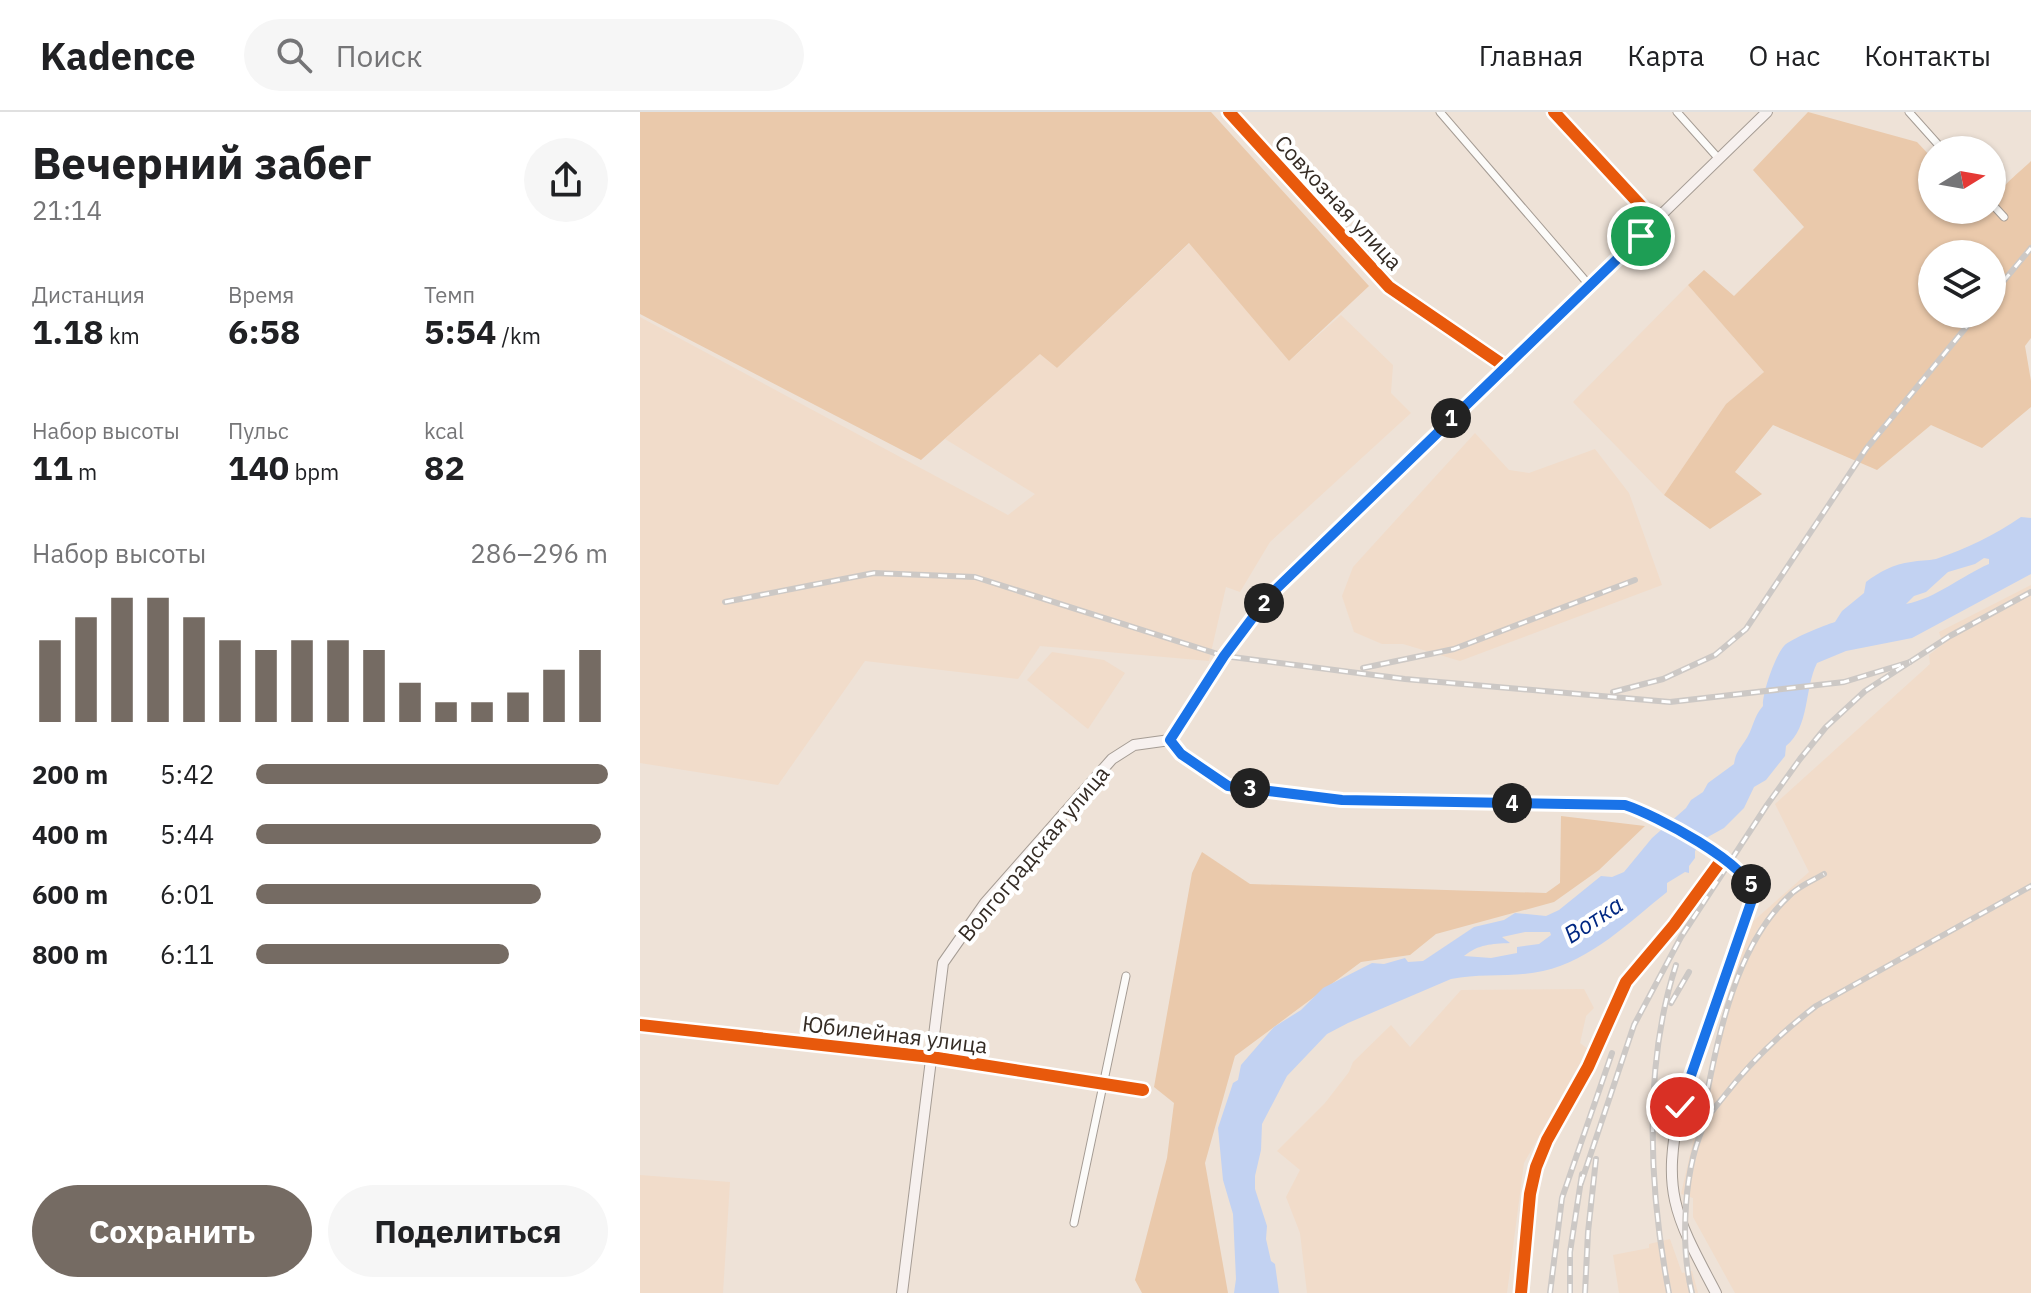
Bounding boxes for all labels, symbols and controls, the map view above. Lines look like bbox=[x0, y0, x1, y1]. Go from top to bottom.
search box bbox=[244, 19, 804, 91]
text: Kadence bbox=[40, 31, 196, 80]
icon: search bbox=[272, 33, 316, 77]
text: Поиск bbox=[336, 36, 422, 75]
text: Главная bbox=[1479, 37, 1583, 74]
text: Карта bbox=[1627, 37, 1704, 74]
text: О нас bbox=[1748, 37, 1820, 74]
text: Контакты bbox=[1864, 37, 1991, 74]
street label: Совхозная улица bbox=[1269, 128, 1409, 276]
text: Вечерний забег bbox=[32, 134, 372, 191]
north arrow bbox=[1918, 136, 2006, 224]
map controls bbox=[1918, 136, 2006, 328]
button: share bbox=[524, 138, 608, 222]
text: 21:14 bbox=[32, 193, 102, 227]
pin bbox=[1607, 202, 1675, 270]
icon: arrive bbox=[1619, 214, 1663, 258]
button: layers bbox=[1918, 240, 2006, 328]
text: Дистанция bbox=[32, 280, 145, 309]
text: Время bbox=[228, 280, 294, 309]
text: Темп bbox=[424, 280, 475, 309]
text: 1.18 bbox=[32, 309, 104, 353]
text: 6:58 bbox=[228, 309, 300, 353]
text: 5:54 bbox=[424, 309, 496, 353]
text: km bbox=[104, 321, 140, 350]
text: /km bbox=[496, 321, 541, 350]
pin: 1 bbox=[1431, 398, 1471, 438]
text: 1 bbox=[1444, 403, 1458, 432]
text: Набор высоты bbox=[32, 416, 180, 445]
text: Пульс bbox=[228, 416, 289, 445]
text: kcal bbox=[424, 416, 464, 445]
text: 11 bbox=[32, 445, 73, 489]
text: 140 bbox=[228, 445, 289, 489]
text: 82 bbox=[424, 445, 465, 489]
text: m bbox=[73, 457, 97, 486]
text: bpm bbox=[289, 457, 339, 486]
text: Набор высоты bbox=[32, 536, 206, 570]
text: 286–296 m bbox=[470, 536, 608, 570]
pin: 2 bbox=[1244, 583, 1284, 623]
text: 2 bbox=[1257, 588, 1271, 617]
text: 200 m bbox=[32, 757, 108, 791]
text: 5:42 bbox=[160, 757, 214, 791]
street label: Волгоградская улица bbox=[951, 759, 1115, 947]
pin: 3 bbox=[1230, 768, 1270, 808]
text: 3 bbox=[1243, 773, 1257, 802]
pin: 4 bbox=[1492, 783, 1532, 823]
text: 4 bbox=[1505, 788, 1519, 817]
text: 400 m bbox=[32, 817, 108, 851]
text: 5:44 bbox=[160, 817, 214, 851]
pin: 5 bbox=[1731, 864, 1771, 904]
text: 5 bbox=[1744, 869, 1758, 898]
text: 600 m bbox=[32, 877, 108, 911]
text: 6:01 bbox=[160, 877, 214, 911]
water label: Вотка bbox=[1557, 888, 1629, 950]
text: 800 m bbox=[32, 937, 108, 971]
text: 6:11 bbox=[160, 937, 214, 971]
street label: Юбилейная улица bbox=[801, 1008, 990, 1060]
pin bbox=[1646, 1073, 1714, 1141]
icon: check bbox=[1658, 1085, 1702, 1129]
button: Сохранить bbox=[32, 1185, 312, 1277]
button: Поделиться bbox=[328, 1185, 608, 1277]

